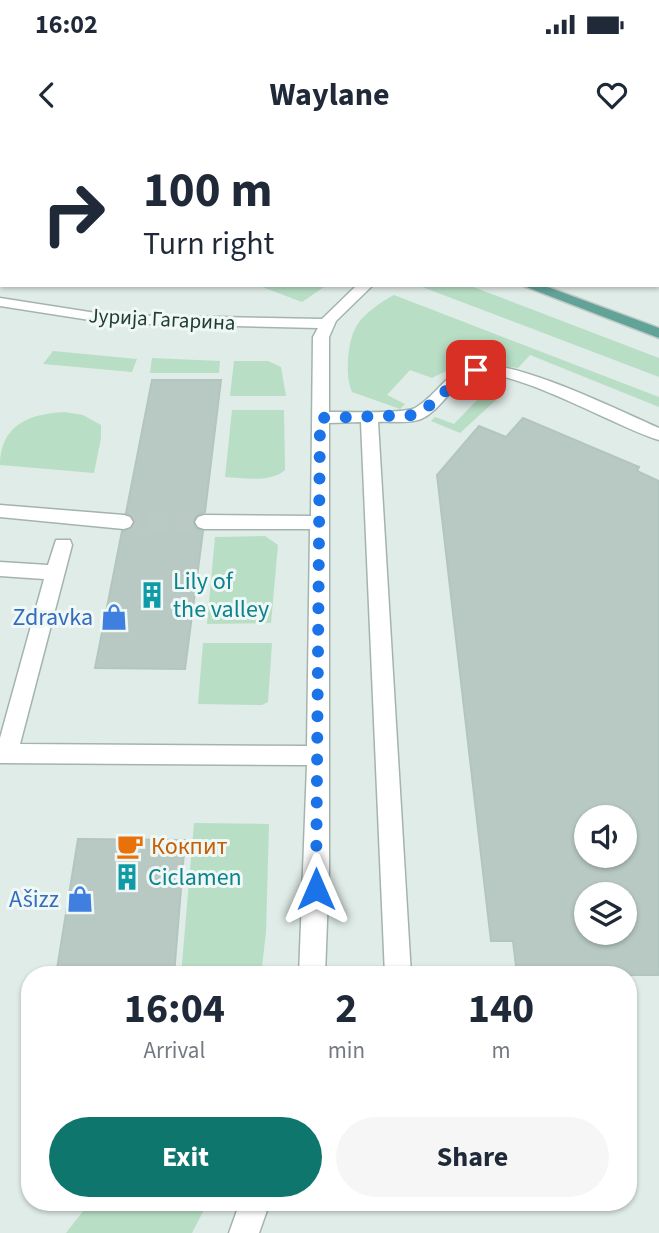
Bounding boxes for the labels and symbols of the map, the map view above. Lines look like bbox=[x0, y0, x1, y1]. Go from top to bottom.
street label: Јурија Гагарина bbox=[88, 300, 236, 338]
pin bbox=[446, 340, 506, 400]
place label: Lily of the valley bbox=[173, 564, 269, 627]
building icon: Lily of the valley bbox=[137, 580, 167, 610]
place label: Zdravka bbox=[12, 600, 93, 635]
shop icon: Zdravka bbox=[99, 602, 129, 632]
place label: Кокпит bbox=[151, 829, 227, 864]
cafe icon: Кокпит bbox=[115, 831, 145, 861]
position arrow bbox=[279, 852, 353, 926]
place label: Ciclamen bbox=[148, 860, 242, 895]
building icon: Ciclamen bbox=[112, 862, 142, 892]
place label: Ašizz bbox=[9, 882, 59, 917]
shop icon: Ašizz bbox=[65, 884, 95, 914]

